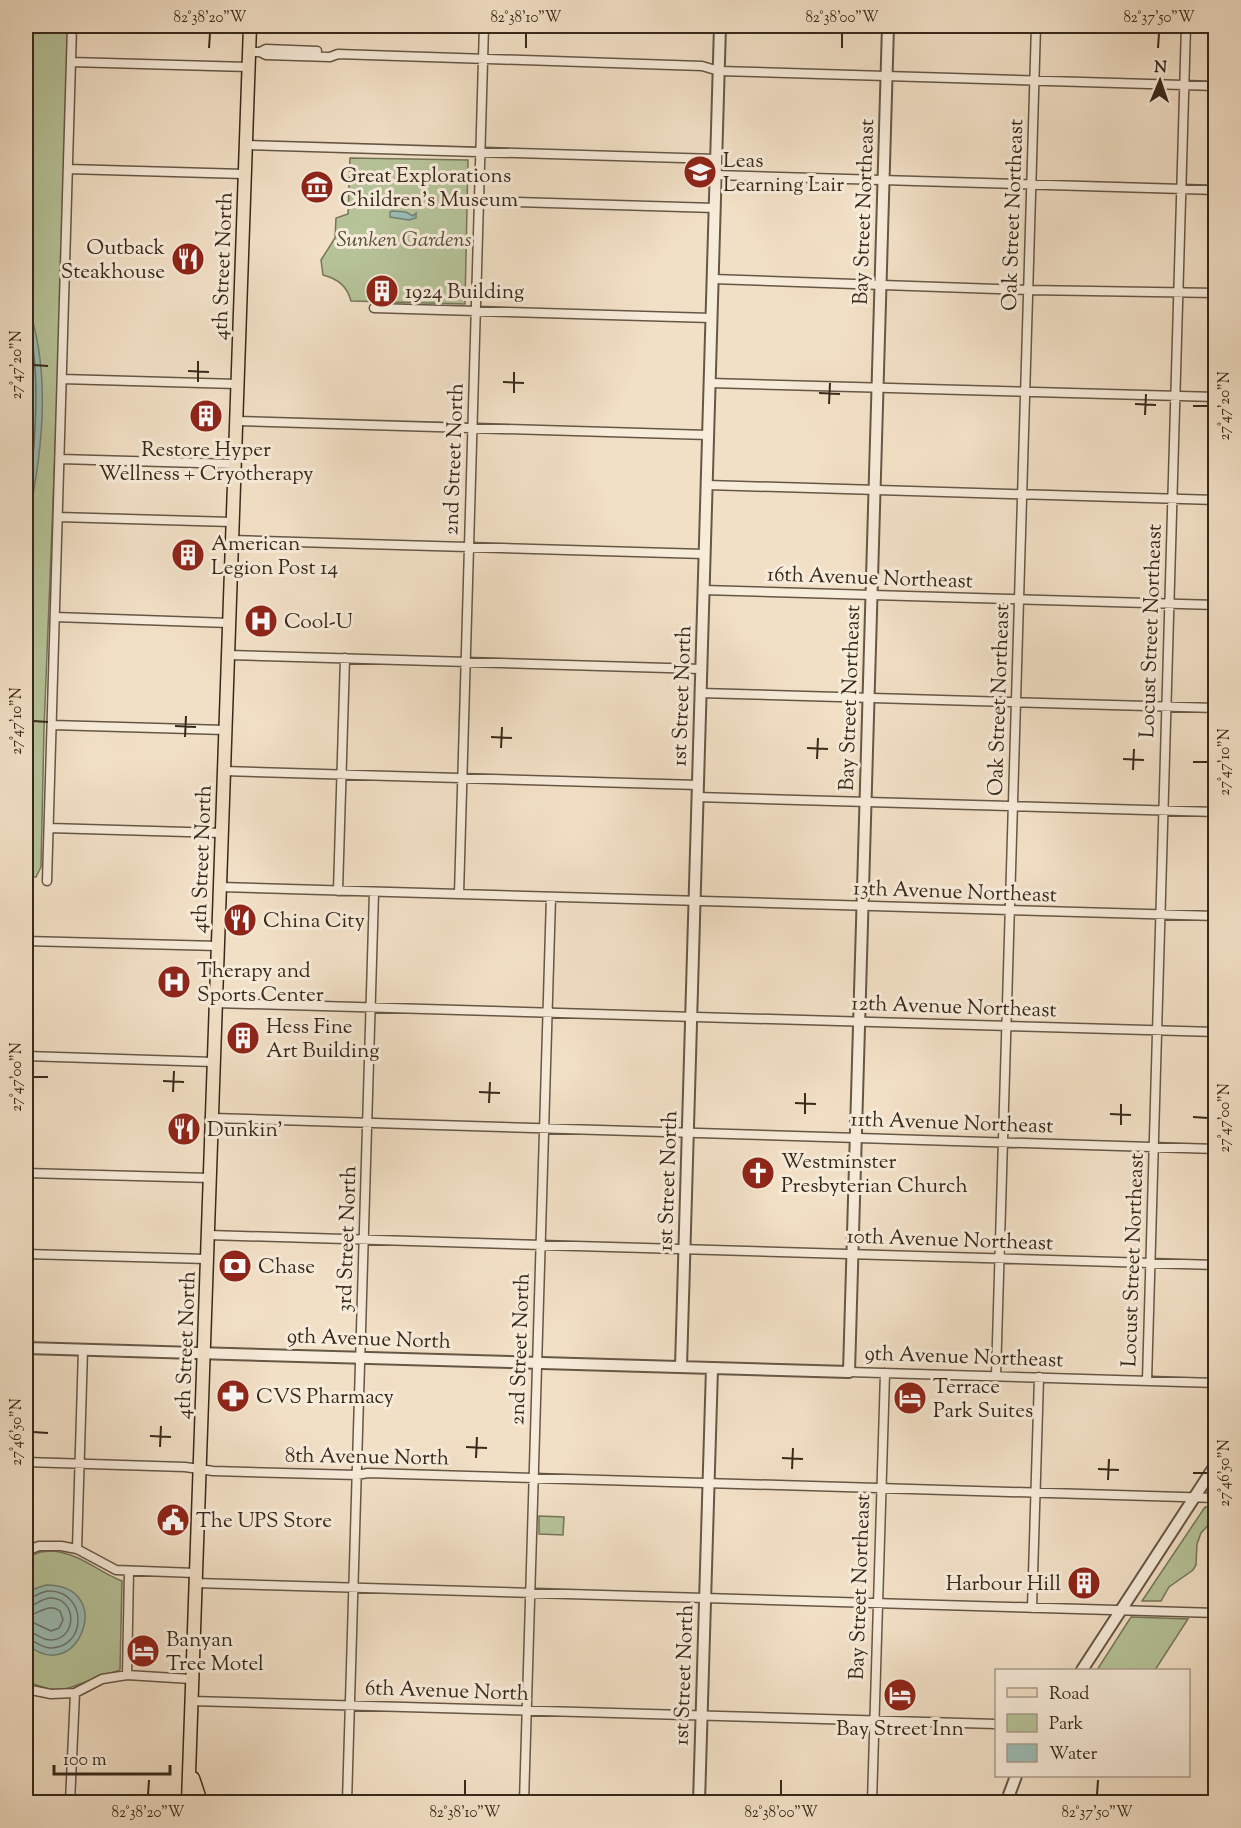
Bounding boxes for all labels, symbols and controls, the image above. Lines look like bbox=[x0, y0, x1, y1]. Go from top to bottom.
text: 82°38'20"W bbox=[174, 8, 247, 29]
text: 82°38'10"W bbox=[490, 8, 562, 29]
text: 82°38'00"W bbox=[805, 8, 879, 29]
text: 82°37'50"W bbox=[1123, 8, 1195, 29]
north arrow bbox=[1130, 51, 1190, 111]
text: N bbox=[1154, 57, 1167, 80]
street label: Bay Street Northeast bbox=[847, 118, 883, 306]
street label: Oak Street Northeast bbox=[996, 118, 1032, 312]
place label: Leas Learning Lair bbox=[723, 147, 844, 201]
school or university icon: Leas Learning Lair bbox=[682, 154, 718, 190]
place label: Great Explorations Children's Museum bbox=[340, 162, 518, 216]
museum icon: Great Explorations Children's Museum bbox=[299, 169, 335, 205]
street label: 4th Street North bbox=[206, 191, 242, 341]
park label: Sunken Gardens bbox=[336, 226, 472, 256]
place label: Outback Steakhouse bbox=[61, 234, 166, 288]
restaurant icon: Outback Steakhouse bbox=[170, 241, 206, 277]
building icon: 1924 Building bbox=[364, 273, 400, 309]
place label: 1924 Building bbox=[405, 278, 524, 308]
text: 27°47'20"N bbox=[7, 330, 28, 400]
text: 27°47'20"N bbox=[1215, 371, 1236, 441]
street label: 2nd Street North bbox=[437, 382, 473, 536]
building icon: Restore Hyper Wellness + Cryotherapy bbox=[188, 398, 224, 434]
place label: Restore Hyper Wellness + Cryotherapy bbox=[98, 436, 314, 490]
street label: Locust Street Northeast bbox=[1133, 523, 1171, 739]
place label: American Legion Post 14 bbox=[211, 530, 338, 584]
building icon: American Legion Post 14 bbox=[170, 537, 206, 573]
street label: 16th Avenue Northeast bbox=[766, 560, 973, 598]
hospital icon: Cool-U bbox=[243, 603, 279, 639]
street label: Oak Street Northeast bbox=[982, 603, 1018, 797]
street label: Bay Street Northeast bbox=[833, 604, 869, 792]
place label: Cool-U bbox=[284, 608, 353, 638]
street label: 1st Street North bbox=[666, 625, 700, 767]
text: 27°47'10"N bbox=[7, 687, 28, 755]
text: 27°47'10"N bbox=[1215, 728, 1236, 796]
street label: 4th Street North bbox=[185, 784, 221, 934]
street label: 13th Avenue Northeast bbox=[852, 874, 1057, 912]
restaurant icon: China City bbox=[222, 902, 258, 938]
place label: China City bbox=[263, 907, 365, 937]
place label: Therapy and Sports Center bbox=[197, 957, 324, 1011]
hospital icon: Therapy and Sports Center bbox=[156, 964, 192, 1000]
street label: 12th Avenue Northeast bbox=[851, 989, 1057, 1027]
place label: Hess Fine Art Building bbox=[266, 1013, 379, 1067]
building icon: Hess Fine Art Building bbox=[225, 1020, 261, 1056]
text: 27°47'00"N bbox=[7, 1042, 28, 1112]
text: 27°47'00"N bbox=[1215, 1083, 1236, 1153]
street label: 11th Avenue Northeast bbox=[850, 1105, 1054, 1143]
street label: 1st Street North bbox=[652, 1110, 686, 1252]
restaurant icon: Dunkin' bbox=[166, 1111, 202, 1147]
place label: Dunkin' bbox=[207, 1116, 283, 1146]
place label: Westminster Presbyterian Church bbox=[781, 1148, 968, 1202]
street label: Locust Street Northeast bbox=[1115, 1152, 1153, 1368]
church icon: Westminster Presbyterian Church bbox=[740, 1155, 776, 1191]
street label: 3rd Street North bbox=[330, 1165, 366, 1313]
street label: 10th Avenue Northeast bbox=[846, 1222, 1054, 1260]
bank icon: Chase bbox=[217, 1248, 253, 1284]
place label: Chase bbox=[258, 1253, 315, 1283]
street label: 4th Street North bbox=[169, 1270, 205, 1420]
street label: 2nd Street North bbox=[503, 1272, 539, 1426]
street label: 9th Avenue North bbox=[286, 1322, 451, 1358]
street label: 9th Avenue Northeast bbox=[864, 1340, 1064, 1376]
place label: Terrace Park Suites bbox=[933, 1373, 1033, 1427]
pharmacy icon: CVS Pharmacy bbox=[215, 1378, 251, 1414]
hotel icon: Terrace Park Suites bbox=[892, 1380, 928, 1416]
place label: CVS Pharmacy bbox=[256, 1383, 394, 1413]
text: 27°46'50"N bbox=[7, 1398, 28, 1466]
text: 27°46'50"N bbox=[1215, 1439, 1236, 1507]
street label: 8th Avenue North bbox=[284, 1442, 449, 1474]
street label: Bay Street Northeast bbox=[843, 1493, 879, 1681]
public building icon: The UPS Store bbox=[155, 1502, 191, 1538]
place label: The UPS Store bbox=[196, 1507, 332, 1537]
building icon: Harbour Hill bbox=[1066, 1565, 1102, 1601]
place label: Harbour Hill bbox=[946, 1570, 1061, 1600]
street label: 1st Street North bbox=[668, 1604, 702, 1746]
place label: Banyan Tree Motel bbox=[166, 1626, 264, 1680]
hotel icon: Banyan Tree Motel bbox=[125, 1633, 161, 1669]
legend bbox=[995, 1669, 1190, 1777]
street label: 6th Avenue North bbox=[364, 1674, 530, 1710]
hotel icon: Bay Street Inn bbox=[882, 1677, 918, 1713]
text: Road bbox=[1049, 1682, 1089, 1708]
text: Park bbox=[1049, 1712, 1084, 1738]
place label: Bay Street Inn bbox=[836, 1715, 964, 1745]
scale bar bbox=[54, 1738, 170, 1776]
text: Water bbox=[1049, 1742, 1098, 1768]
text: 100 m bbox=[63, 1748, 107, 1774]
text: 82°38'20"W bbox=[112, 1803, 185, 1824]
text: 82°38'10"W bbox=[429, 1803, 501, 1824]
text: 82°38'00"W bbox=[744, 1803, 818, 1824]
text: 82°37'50"W bbox=[1061, 1803, 1133, 1824]

